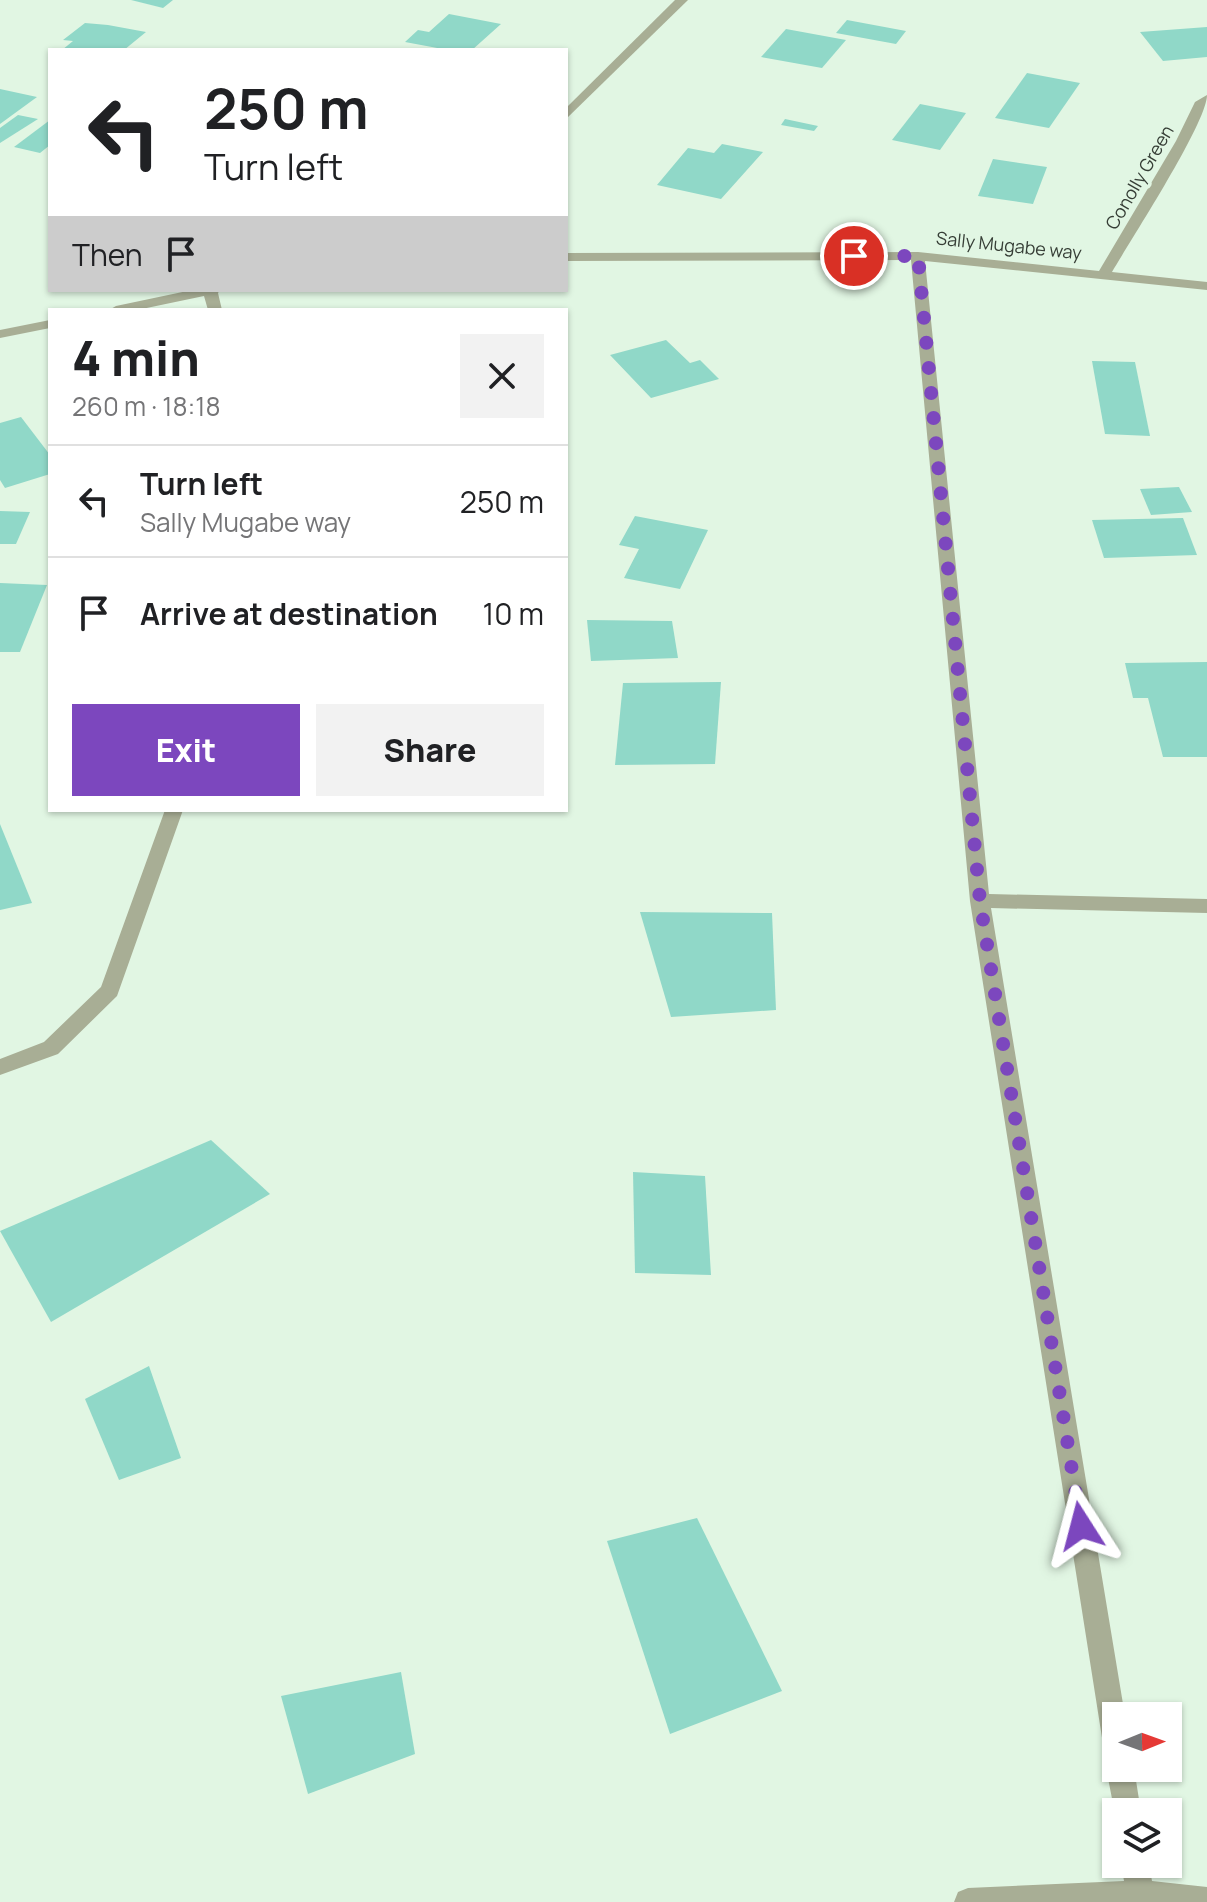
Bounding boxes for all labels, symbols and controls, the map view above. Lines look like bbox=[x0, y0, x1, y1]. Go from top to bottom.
text: 250 m bbox=[204, 69, 369, 146]
icon: left bbox=[72, 80, 176, 184]
street label: Conolly Green bbox=[1099, 120, 1179, 234]
text: Turn left bbox=[204, 142, 343, 191]
pin bbox=[820, 222, 888, 290]
street label: Sally Mugabe way bbox=[935, 225, 1083, 265]
icon: arrive bbox=[159, 232, 203, 276]
text: Then bbox=[72, 234, 143, 275]
icon: arrive bbox=[832, 234, 876, 278]
text: 4 min bbox=[72, 325, 200, 390]
button: close bbox=[460, 334, 544, 418]
text: 260 m · 18:18 bbox=[72, 388, 221, 424]
text: Turn left bbox=[140, 463, 263, 504]
icon: left bbox=[72, 479, 116, 523]
text: 250 m bbox=[460, 481, 544, 522]
text: Sally Mugabe way bbox=[140, 504, 351, 540]
icon: arrive bbox=[72, 591, 116, 635]
text: Arrive at destination bbox=[140, 593, 438, 634]
text: 10 m bbox=[483, 593, 544, 634]
button: Exit bbox=[72, 704, 300, 796]
button: Share bbox=[316, 704, 544, 796]
position arrow bbox=[1039, 1484, 1123, 1568]
north arrow bbox=[1102, 1702, 1182, 1782]
map controls bbox=[1102, 1702, 1182, 1878]
button: layers bbox=[1102, 1798, 1182, 1878]

